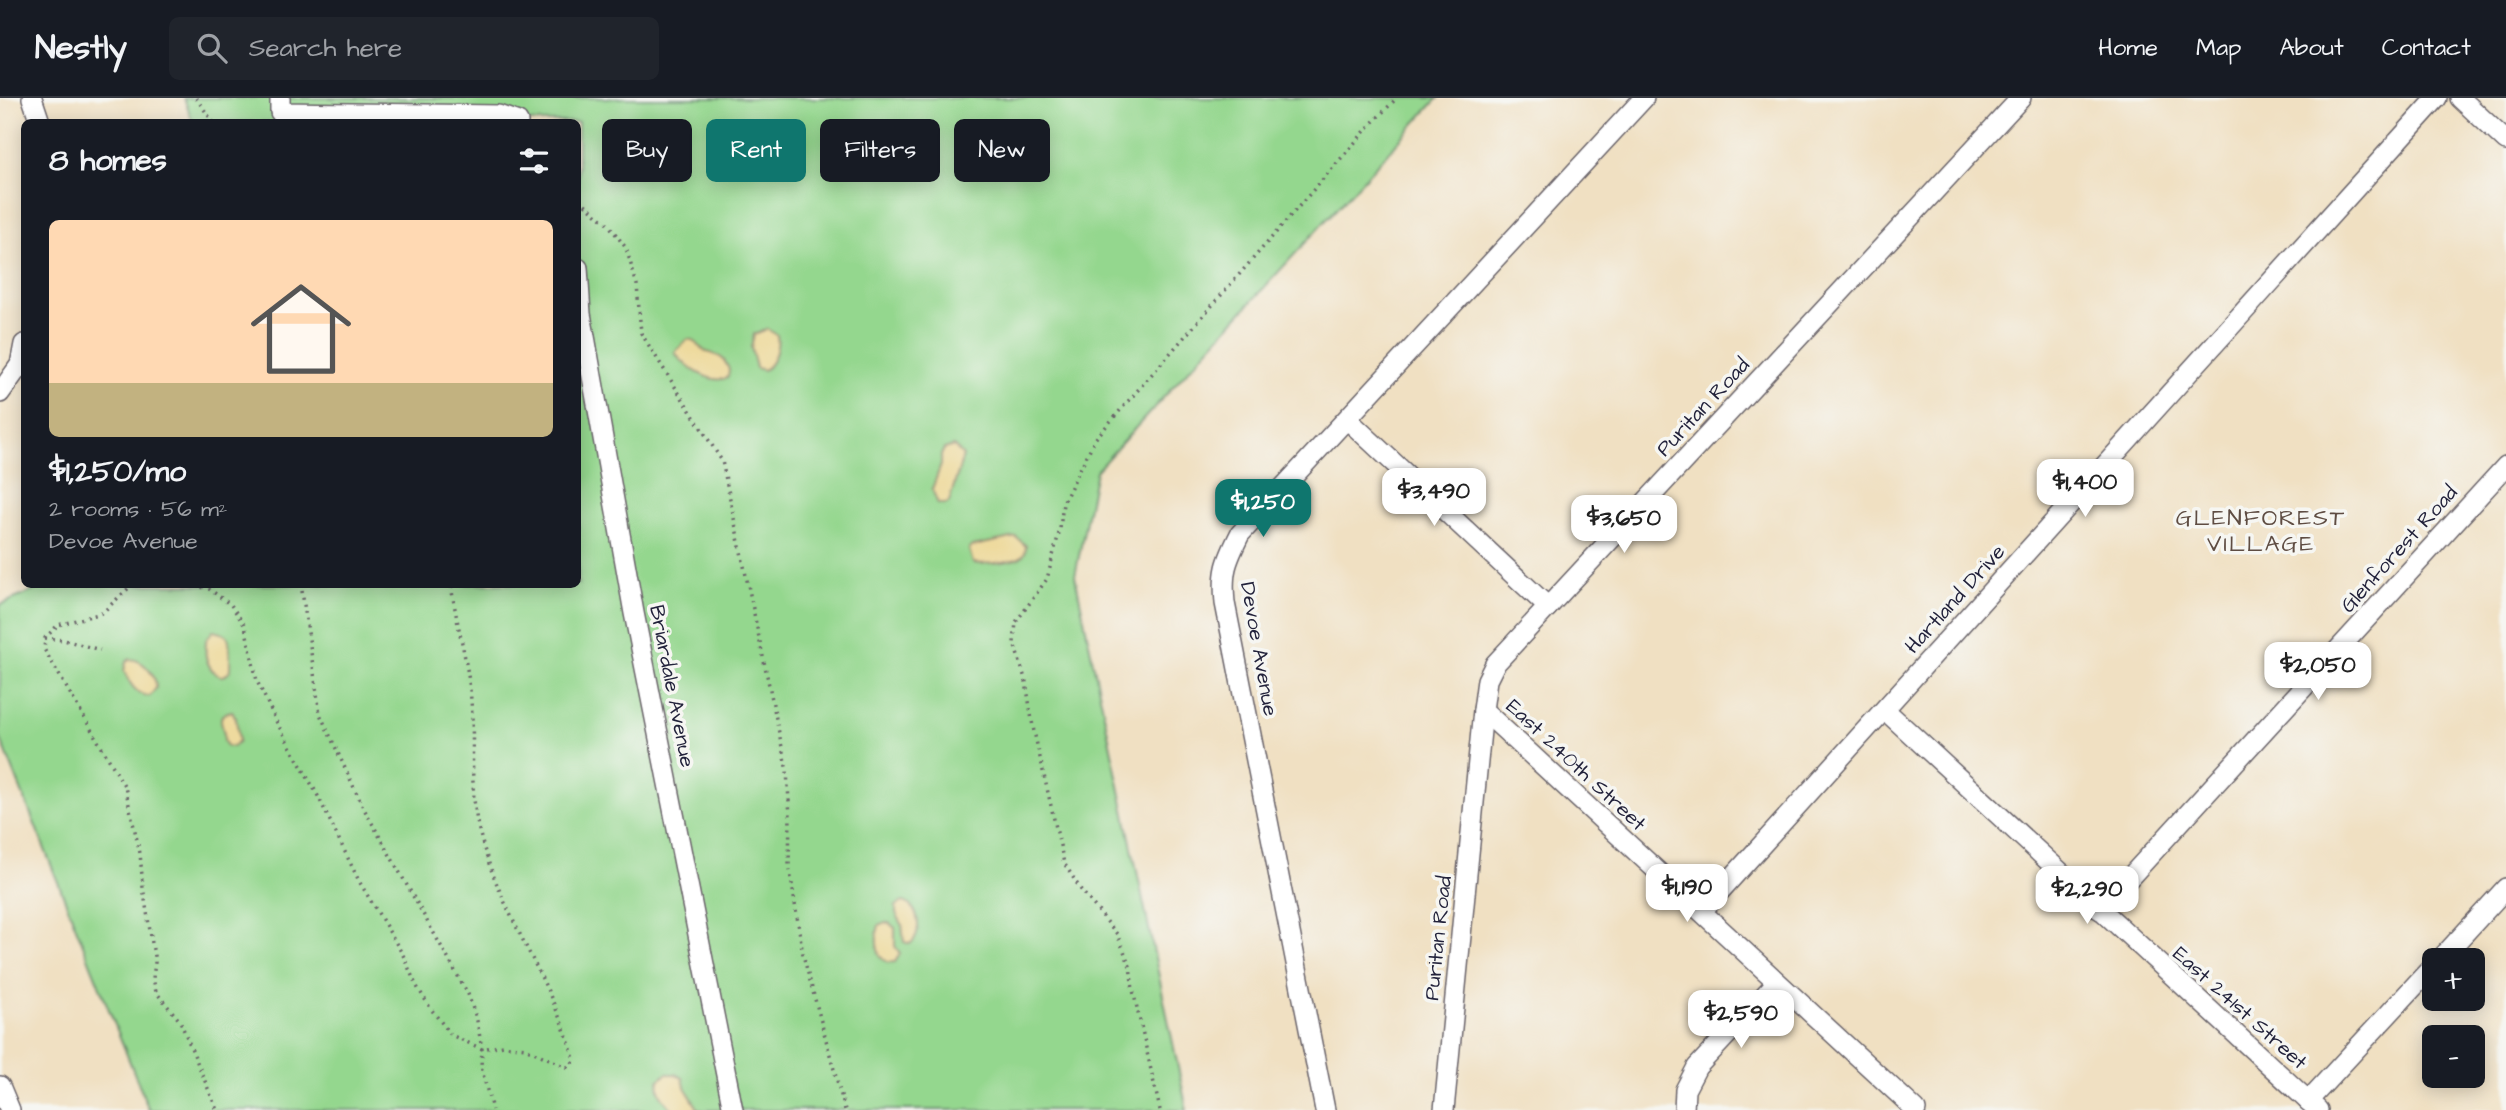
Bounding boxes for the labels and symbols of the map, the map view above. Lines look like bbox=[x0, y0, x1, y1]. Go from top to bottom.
street label: Puritan Road bbox=[1650, 351, 1756, 463]
pin: $1,400 bbox=[2028, 460, 2142, 519]
pin: $3,490 bbox=[1377, 468, 1491, 528]
street label: Glenforest Road bbox=[2334, 479, 2464, 619]
pin: $1,250 bbox=[1206, 480, 1320, 539]
pin: $3,650 bbox=[1567, 496, 1681, 555]
district label: GLENFOREST VILLAGE bbox=[2176, 502, 2346, 560]
street label: Hartland Drive bbox=[1898, 538, 2012, 660]
street label: Devoe Avenue bbox=[1233, 580, 1285, 718]
street label: Briardale Avenue bbox=[642, 602, 702, 770]
pin: $2,050 bbox=[2261, 642, 2375, 702]
street label: East 240th Street bbox=[1499, 692, 1653, 838]
pin: $1,190 bbox=[1630, 864, 1744, 924]
pin: $2,290 bbox=[2030, 866, 2144, 926]
street label: Puritan Road bbox=[1417, 874, 1459, 1002]
street label: East 241st Street bbox=[2166, 940, 2314, 1077]
pin: $2,590 bbox=[1684, 990, 1798, 1050]

